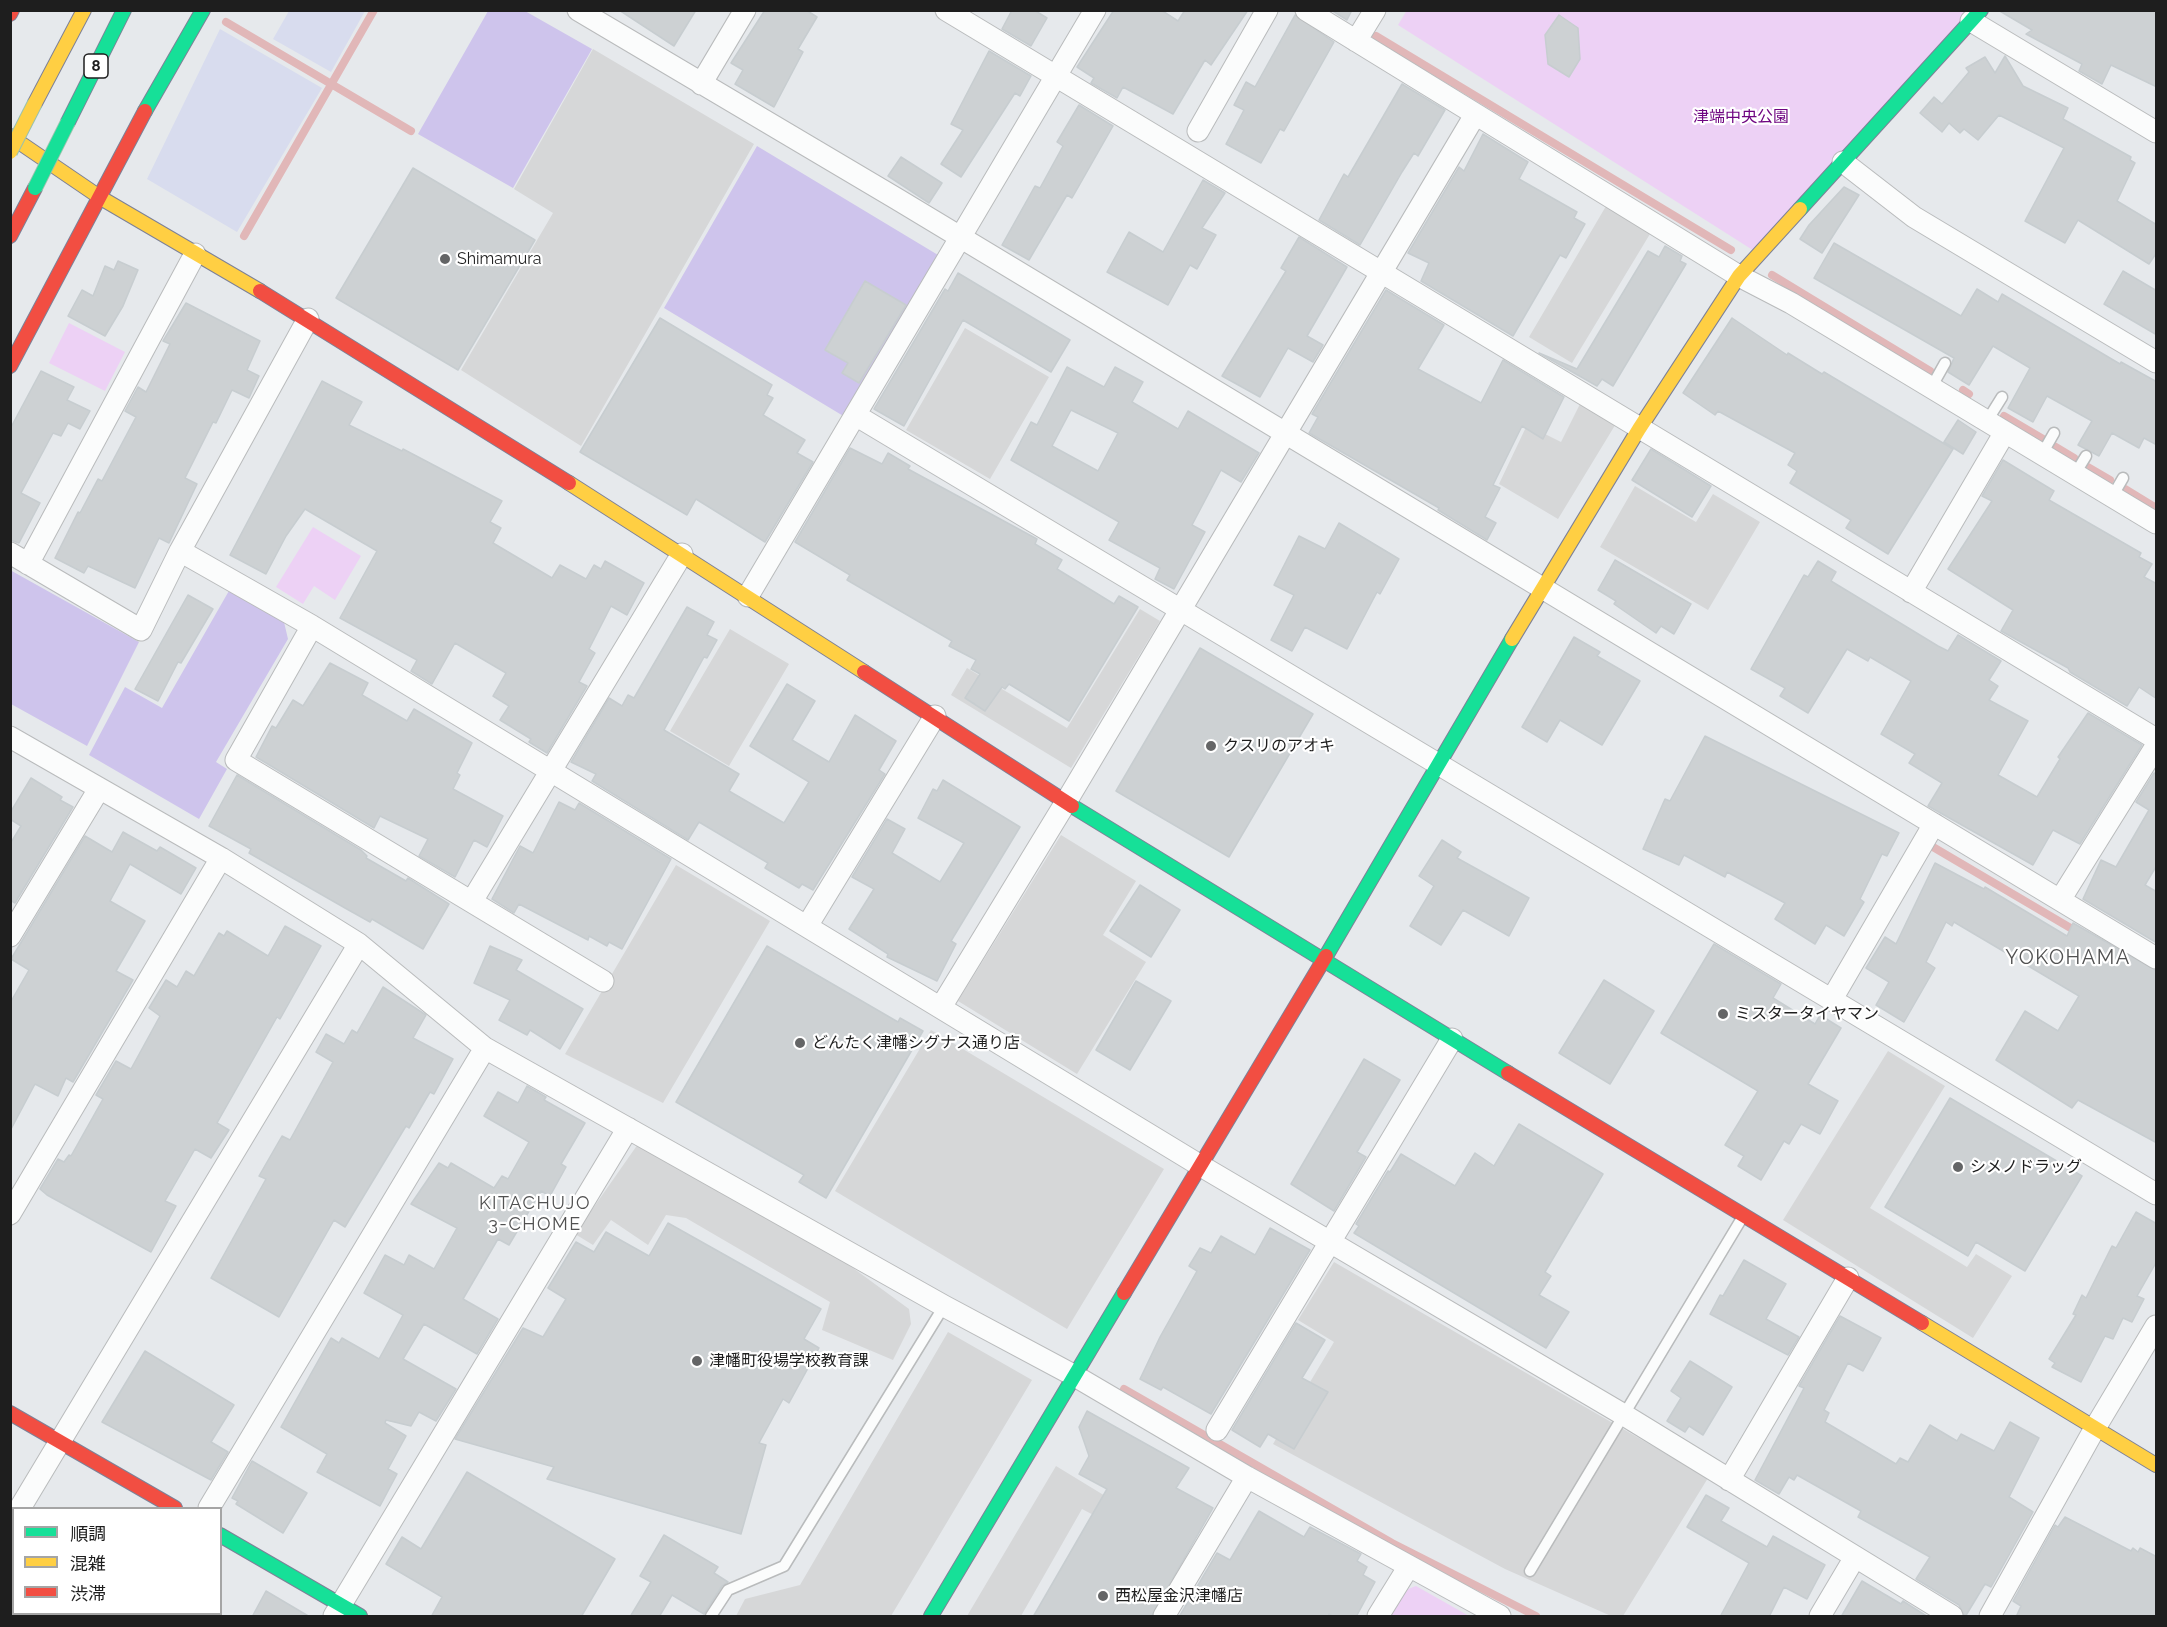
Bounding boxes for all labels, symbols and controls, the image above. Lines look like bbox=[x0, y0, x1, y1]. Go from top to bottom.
road number: 8 bbox=[84, 54, 108, 78]
park label: 津端中央公園 bbox=[1693, 107, 1789, 127]
place label: Shimamura bbox=[457, 249, 541, 269]
marker: Shimamura bbox=[438, 252, 452, 266]
place label: クスリのアオキ bbox=[1223, 736, 1335, 756]
marker: クスリのアオキ bbox=[1204, 739, 1218, 753]
district label: YOKOHAMA bbox=[2005, 946, 2131, 970]
place label: ミスタータイヤマン bbox=[1735, 1004, 1879, 1024]
marker: ミスタータイヤマン bbox=[1716, 1007, 1730, 1021]
place label: どんたく津幡シグナス通り店 bbox=[812, 1033, 1020, 1053]
marker: どんたく津幡シグナス通り店 bbox=[793, 1036, 807, 1050]
place label: シメノドラッグ bbox=[1970, 1157, 2082, 1177]
marker: シメノドラッグ bbox=[1951, 1160, 1965, 1174]
district label: KITACHUJO 3-CHOME bbox=[479, 1193, 591, 1236]
place label: 津幡町役場学校教育課 bbox=[709, 1351, 869, 1371]
marker: 津幡町役場学校教育課 bbox=[690, 1354, 704, 1368]
legend bbox=[12, 1507, 222, 1615]
text: 順調 bbox=[70, 1523, 106, 1544]
text: 混雑 bbox=[70, 1553, 106, 1574]
text: 渋滞 bbox=[70, 1583, 106, 1604]
place label: 西松屋金沢津幡店 bbox=[1115, 1586, 1243, 1606]
marker: 西松屋金沢津幡店 bbox=[1096, 1589, 1110, 1603]

